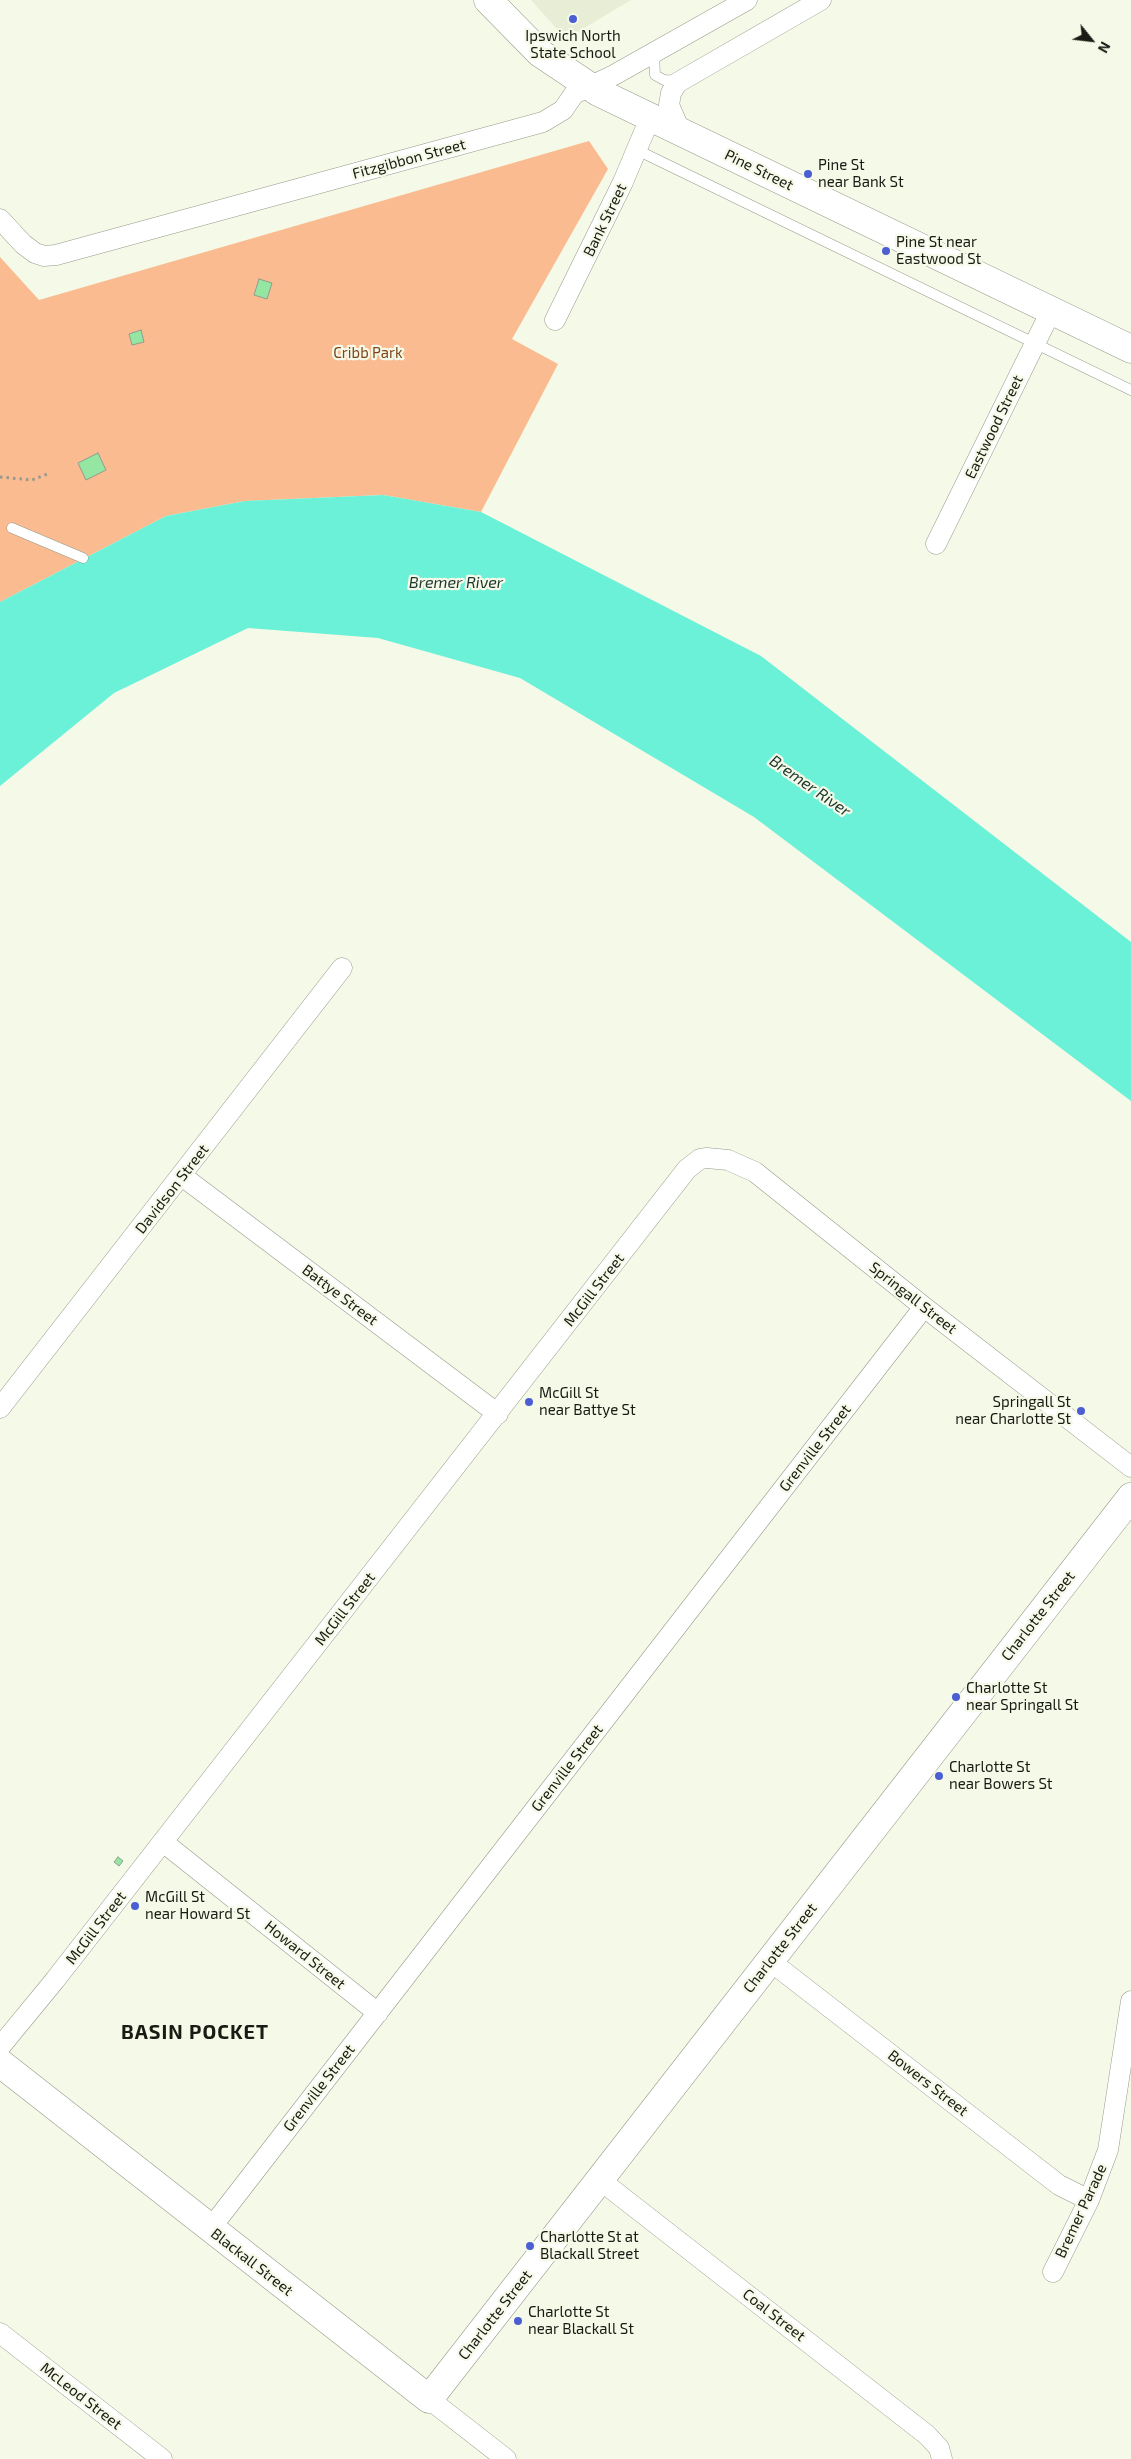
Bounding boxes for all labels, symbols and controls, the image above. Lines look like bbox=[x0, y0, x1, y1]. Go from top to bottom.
marker: Ipswich North State School bbox=[567, 13, 579, 25]
north arrow bbox=[1066, 15, 1116, 65]
place label: Ipswich North State School bbox=[525, 27, 621, 62]
text: N bbox=[1095, 39, 1114, 56]
street label: Fitzgibbon Street bbox=[350, 135, 468, 183]
street label: Pine Street bbox=[722, 146, 796, 194]
place label: Pine St near Bank St bbox=[818, 156, 904, 191]
marker: Pine St near Bank St bbox=[802, 168, 814, 180]
street label: Bank Street bbox=[580, 181, 630, 259]
place label: Pine St near Eastwood St bbox=[896, 233, 981, 268]
marker: Pine St near Eastwood St bbox=[880, 245, 892, 257]
park label: Cribb Park bbox=[333, 344, 403, 362]
street label: Eastwood Street bbox=[961, 372, 1027, 482]
water label: Bremer River bbox=[409, 573, 503, 593]
water label: Bremer River bbox=[766, 751, 854, 821]
street label: Davidson Street bbox=[132, 1141, 212, 1237]
street label: McGill Street bbox=[560, 1250, 628, 1330]
street label: Springall Street bbox=[866, 1258, 960, 1338]
street label: Battye Street bbox=[299, 1261, 381, 1329]
place label: McGill St near Battye St bbox=[539, 1384, 636, 1419]
place label: Springall St near Charlotte St bbox=[955, 1393, 1071, 1428]
marker: McGill St near Battye St bbox=[523, 1396, 535, 1408]
street label: Grenville Street bbox=[775, 1401, 855, 1495]
marker: Springall St near Charlotte St bbox=[1075, 1405, 1087, 1417]
street label: Charlotte Street bbox=[997, 1568, 1079, 1664]
street label: McGill Street bbox=[311, 1569, 379, 1649]
place label: Charlotte St near Springall St bbox=[966, 1679, 1079, 1714]
marker: Charlotte St near Springall St bbox=[950, 1691, 962, 1703]
street label: Grenville Street bbox=[527, 1721, 607, 1815]
place label: Charlotte St near Bowers St bbox=[949, 1758, 1053, 1793]
marker: Charlotte St near Bowers St bbox=[933, 1770, 945, 1782]
street label: McGill Street bbox=[62, 1888, 130, 1968]
place label: McGill St near Howard St bbox=[145, 1888, 250, 1923]
marker: McGill St near Howard St bbox=[129, 1900, 141, 1912]
street label: Charlotte Street bbox=[739, 1900, 821, 1996]
street label: Howard Street bbox=[261, 1917, 349, 1993]
district label: BASIN POCKET bbox=[119, 2020, 271, 2044]
street label: Grenville Street bbox=[279, 2041, 359, 2135]
street label: Bowers Street bbox=[884, 2046, 972, 2120]
street label: Bremer Parade bbox=[1051, 2161, 1111, 2261]
street label: Blackall Street bbox=[207, 2224, 297, 2300]
place label: Charlotte St at Blackall Street bbox=[540, 2228, 639, 2263]
marker: Charlotte St at Blackall Street bbox=[524, 2240, 536, 2252]
street label: Charlotte Street bbox=[454, 2267, 536, 2363]
street label: Coal Street bbox=[739, 2285, 809, 2345]
place label: Charlotte St near Blackall St bbox=[528, 2303, 634, 2338]
marker: Charlotte St near Blackall St bbox=[512, 2315, 524, 2327]
street label: McLeod Street bbox=[37, 2359, 125, 2433]

